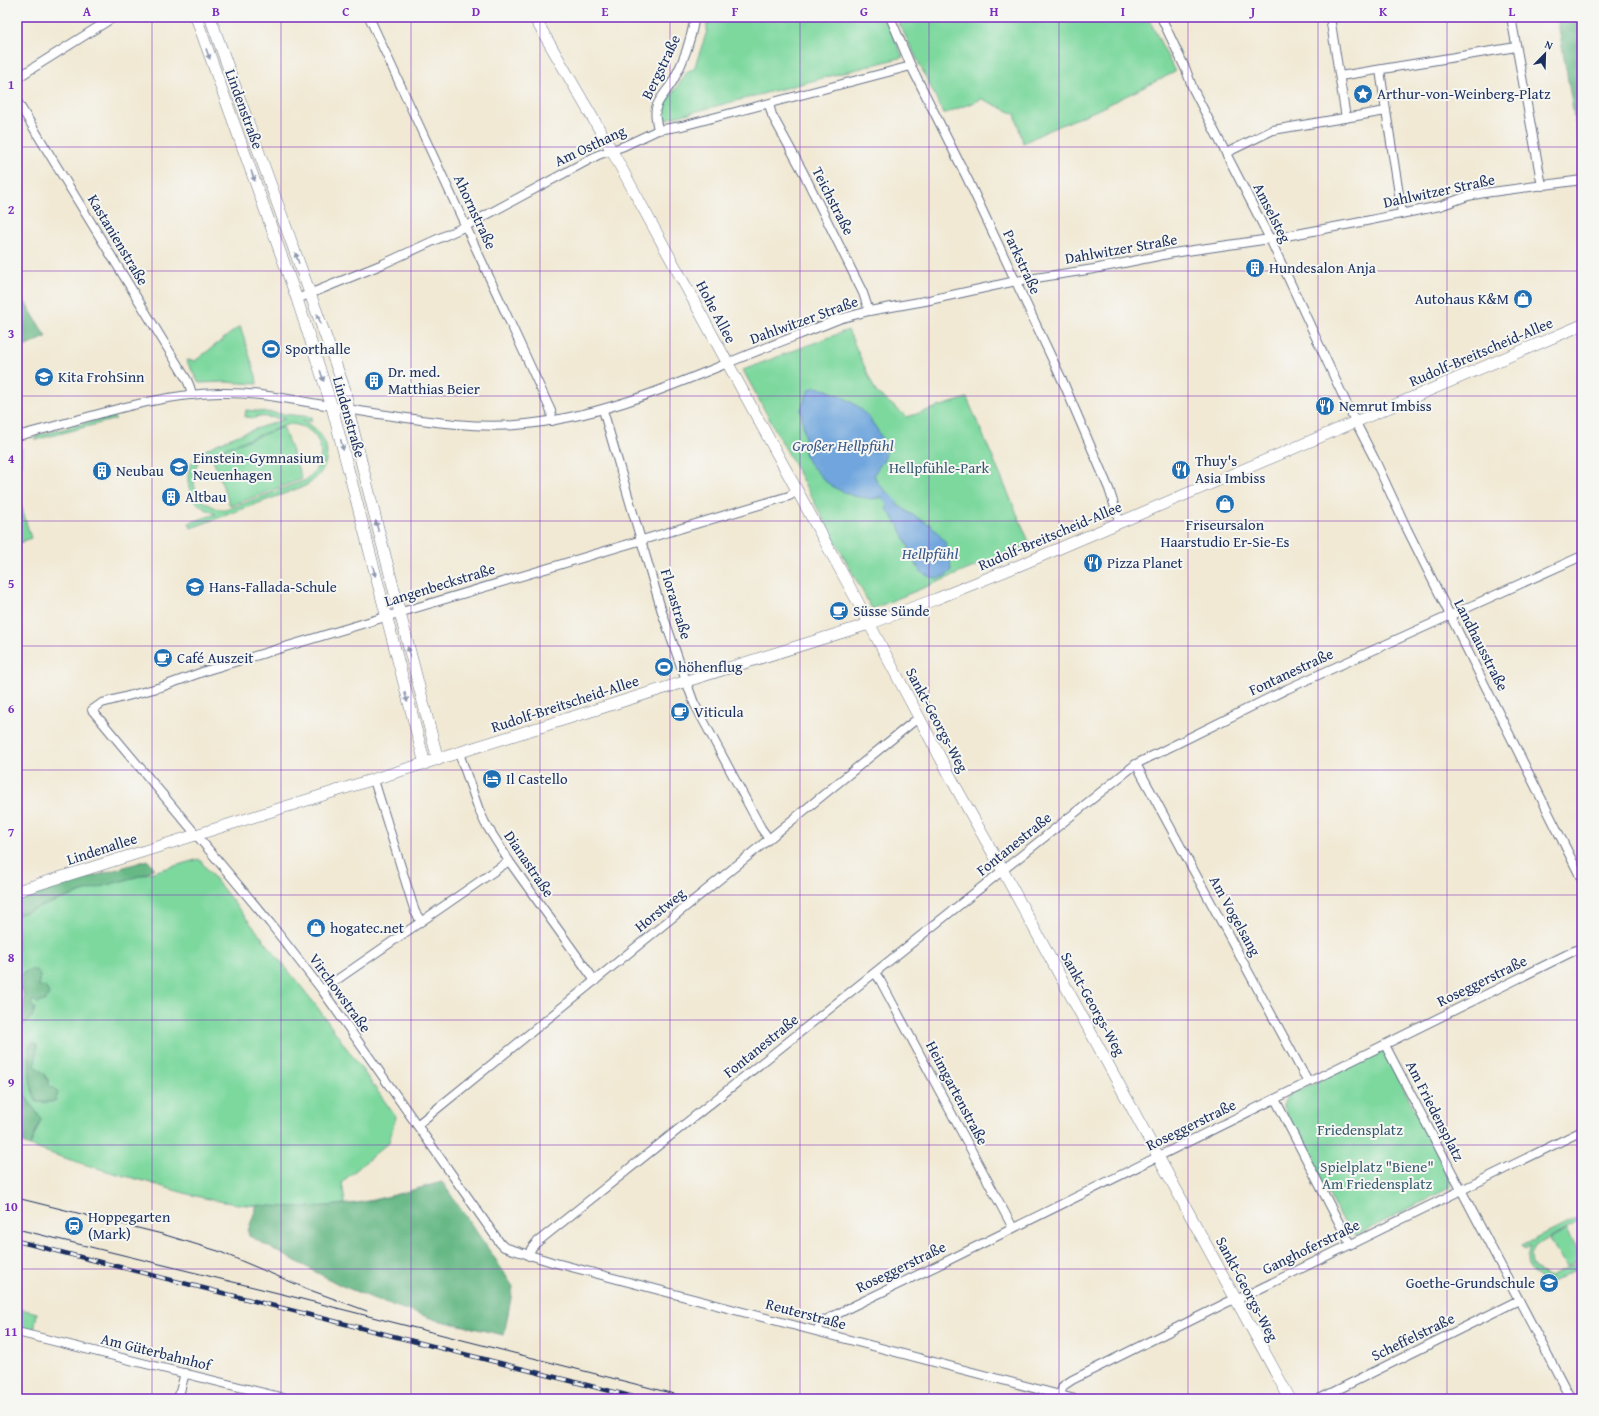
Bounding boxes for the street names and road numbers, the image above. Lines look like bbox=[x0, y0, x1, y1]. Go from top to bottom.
street label: Bergstraße bbox=[636, 31, 685, 103]
street label: Lindenstraße bbox=[220, 66, 269, 152]
street label: Am Osthang bbox=[551, 120, 629, 171]
street label: Teichstraße bbox=[807, 163, 860, 239]
street label: Dahlwitzer Straße bbox=[1381, 168, 1497, 213]
street label: Ahornstraße bbox=[449, 171, 502, 252]
street label: Amselsteg bbox=[1248, 179, 1297, 247]
street label: Kastanienstraße bbox=[83, 190, 154, 289]
street label: Parkstraße bbox=[998, 226, 1047, 298]
street label: Dahlwitzer Straße bbox=[1063, 228, 1179, 269]
street label: Hohe Allee bbox=[691, 277, 742, 347]
street label: Dahlwitzer Straße bbox=[747, 290, 861, 349]
street label: Rudolf-Breitscheid-Allee bbox=[1406, 312, 1556, 391]
street label: Lindenstraße bbox=[328, 374, 371, 460]
street label: Rudolf-Breitscheid-Allee bbox=[975, 496, 1125, 575]
street label: Langenbeckstraße bbox=[382, 558, 498, 611]
street label: Florastraße bbox=[656, 566, 697, 642]
street label: Landhausstraße bbox=[1449, 595, 1514, 694]
street label: Fontanestraße bbox=[1245, 643, 1336, 700]
street label: Sankt-Georgs-Weg bbox=[901, 664, 974, 776]
street label: Rudolf-Breitscheid-Allee bbox=[488, 670, 642, 737]
street label: Fontanestraße bbox=[972, 807, 1056, 880]
street label: Dianastraße bbox=[499, 826, 559, 901]
street label: Lindenallee bbox=[64, 827, 140, 870]
street label: Am Vogelsang bbox=[1205, 872, 1266, 960]
street label: Horstweg bbox=[630, 882, 690, 937]
street label: Sankt-Georgs-Weg bbox=[1056, 948, 1131, 1060]
street label: Virchowstraße bbox=[305, 949, 376, 1037]
street label: Roseggerstraße bbox=[1433, 950, 1530, 1011]
street label: Fontanestraße bbox=[719, 1009, 803, 1082]
street label: Heimgartenstraße bbox=[921, 1037, 994, 1149]
street label: Am Friedensplatz bbox=[1401, 1057, 1470, 1165]
street label: Roseggerstraße bbox=[1142, 1094, 1239, 1155]
street label: Ganghoferstraße bbox=[1258, 1214, 1363, 1279]
street label: Sankt-Georgs-Weg bbox=[1211, 1233, 1284, 1345]
street label: Roseggerstraße bbox=[852, 1236, 949, 1297]
street label: Reuterstraße bbox=[764, 1293, 849, 1334]
street label: Scheffelstraße bbox=[1368, 1307, 1458, 1366]
street label: Am Güterbahnhof bbox=[99, 1328, 215, 1376]

